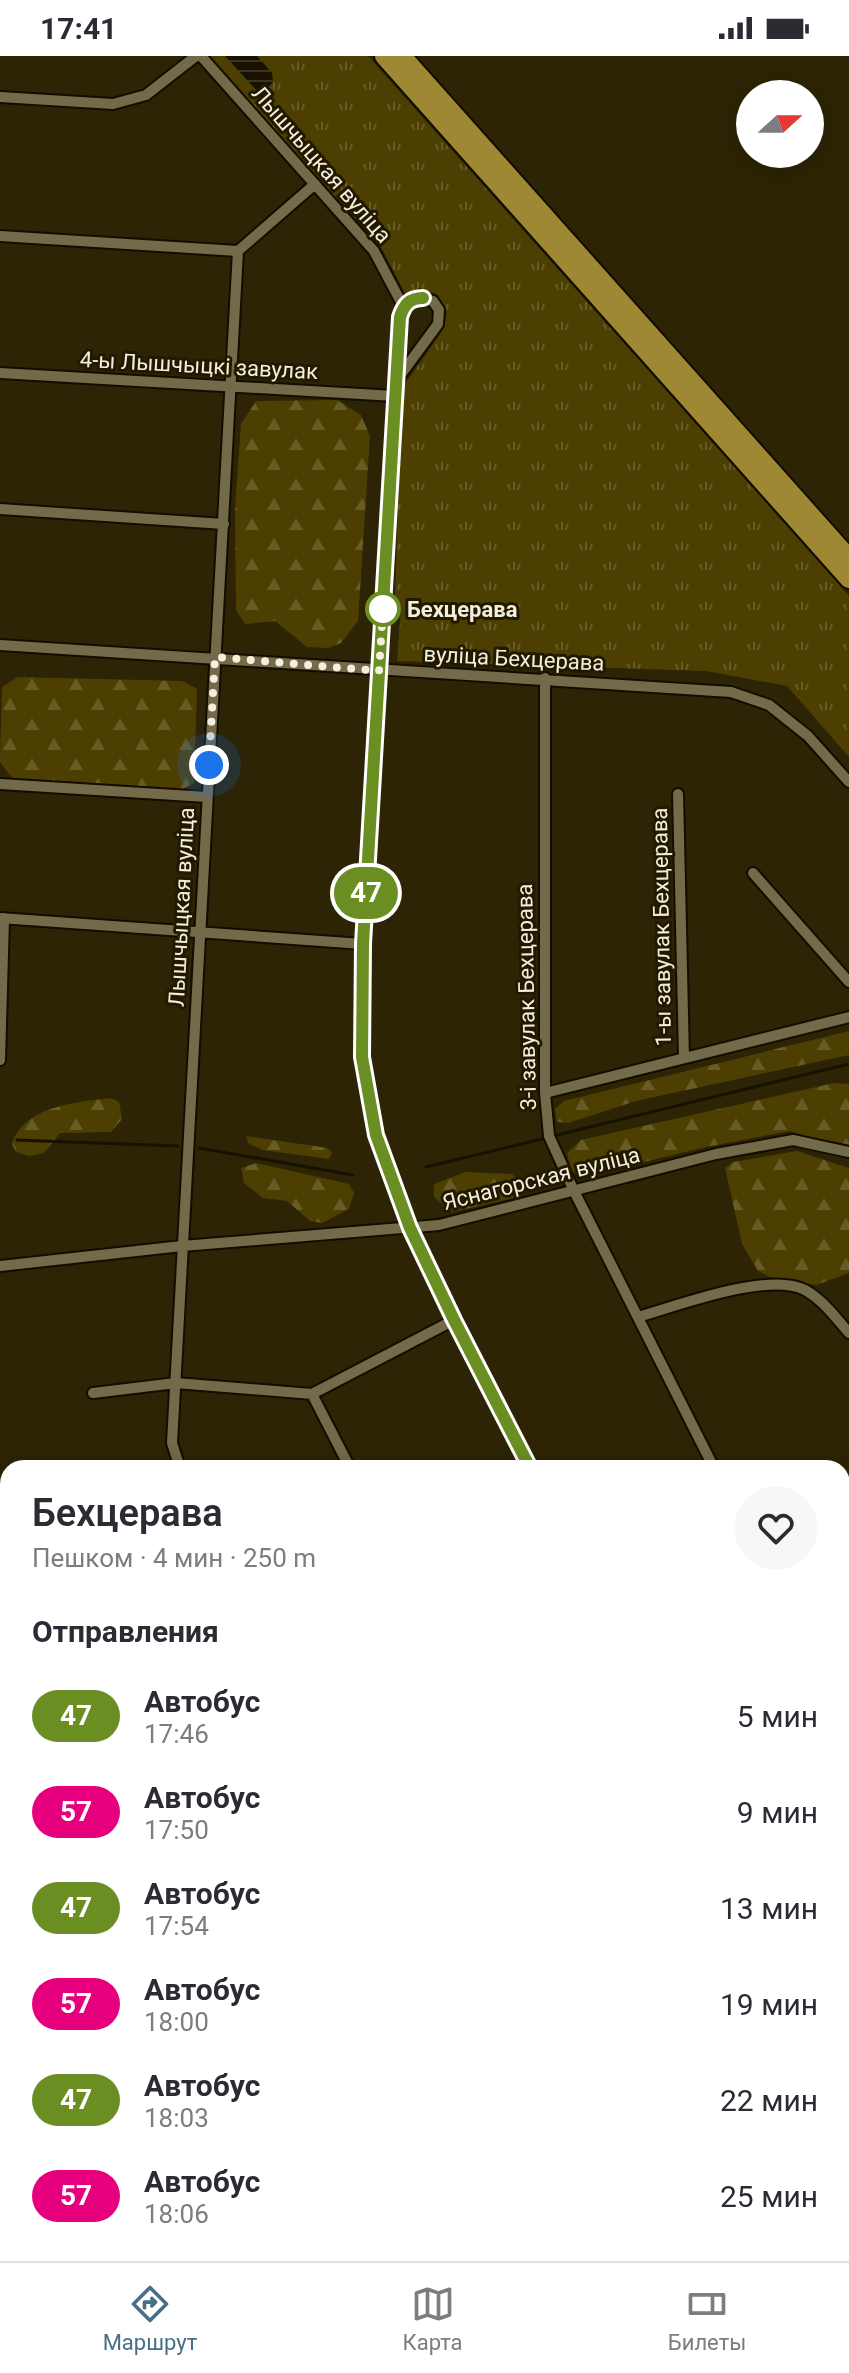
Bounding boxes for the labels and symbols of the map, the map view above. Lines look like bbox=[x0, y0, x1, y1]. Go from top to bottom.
north arrow bbox=[736, 80, 824, 168]
street label: Лышчыцкая вуліца bbox=[247, 81, 396, 248]
street label: 4-ы Лышчыцкі завулак bbox=[79, 347, 319, 384]
marker: Бехцерава bbox=[366, 592, 400, 626]
place label: Бехцерава bbox=[407, 597, 518, 622]
street label: вуліца Бехцерава bbox=[423, 641, 605, 676]
your location bbox=[189, 745, 229, 785]
street label: Лышчыцкая вуліца bbox=[164, 807, 199, 1007]
street label: 1-ы завулак Бехцерава bbox=[647, 807, 676, 1046]
line badge: 47 bbox=[330, 867, 402, 919]
street label: 3-і завулак Бехцерава bbox=[512, 883, 541, 1111]
street label: Яснагорская вуліца bbox=[440, 1142, 642, 1215]

